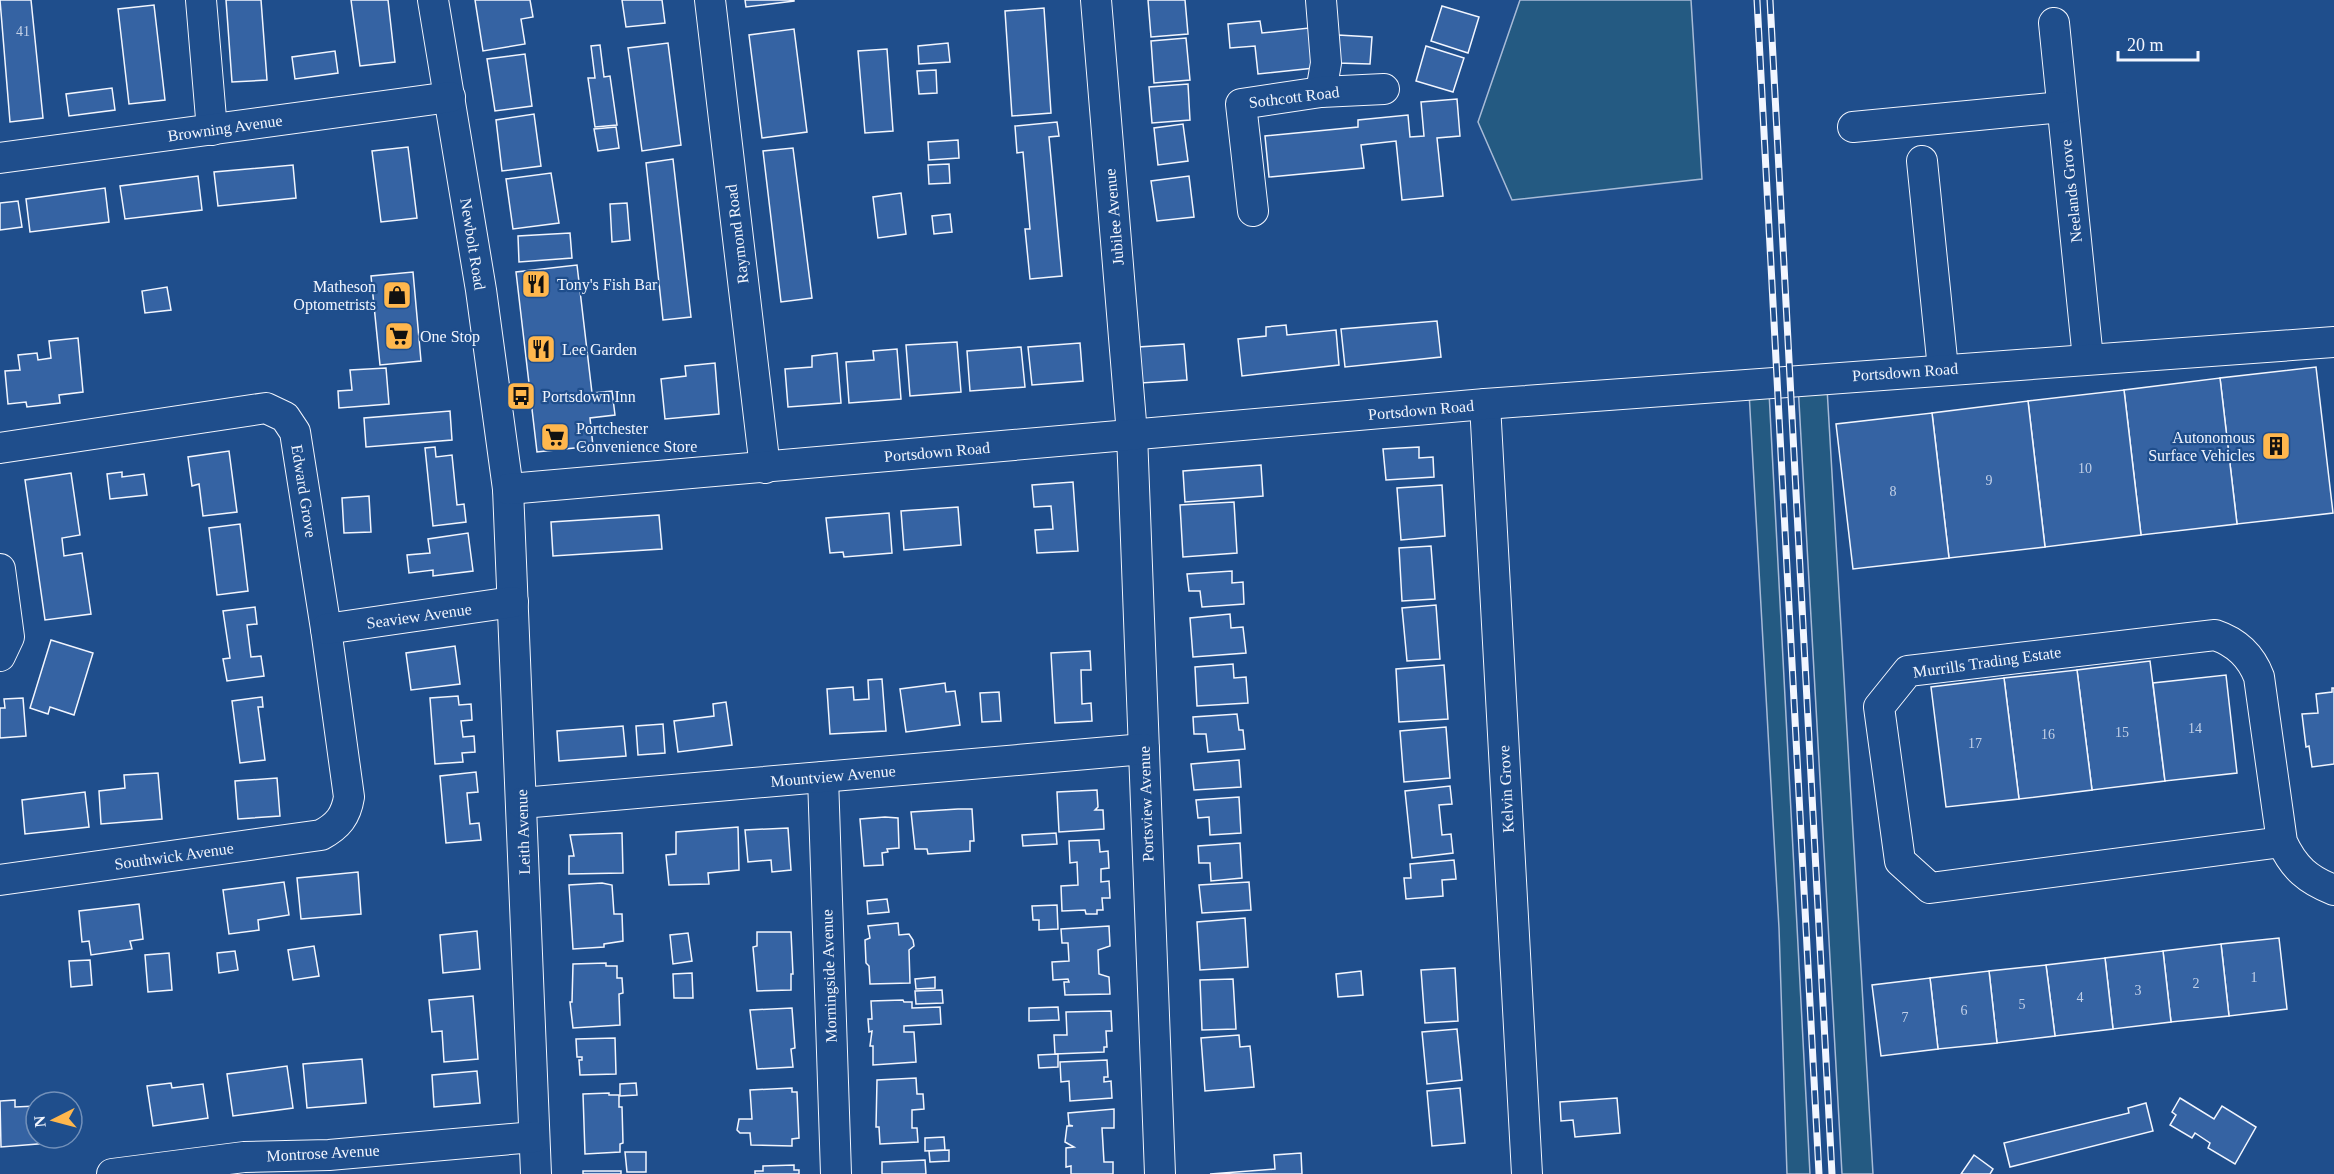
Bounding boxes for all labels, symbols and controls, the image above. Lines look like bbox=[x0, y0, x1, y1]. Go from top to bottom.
house number: 41 bbox=[16, 24, 30, 39]
scale bar bbox=[2118, 24, 2198, 62]
text: 20 m bbox=[2127, 35, 2164, 55]
street label: Sothcott Road bbox=[1248, 83, 1340, 111]
street label: Browning Avenue bbox=[167, 112, 284, 145]
street label: Neelands Grove bbox=[2057, 139, 2085, 243]
street label: Jubilee Avenue bbox=[1101, 168, 1127, 266]
street label: Raymond Road bbox=[722, 183, 753, 285]
street label: Newbolt Road bbox=[457, 197, 489, 291]
restaurant icon: Tony's Fish Bar bbox=[520, 268, 552, 300]
place label: Tony's Fish Bar bbox=[557, 276, 658, 294]
place label: Matheson Optometrists bbox=[293, 278, 376, 314]
shop icon: Matheson Optometrists bbox=[381, 279, 413, 311]
supermarket icon: One Stop bbox=[383, 320, 415, 352]
place label: One Stop bbox=[420, 328, 480, 346]
restaurant icon: Lee Garden bbox=[525, 333, 557, 365]
place label: Lee Garden bbox=[562, 341, 637, 358]
street label: Portsdown Road bbox=[1851, 360, 1959, 384]
bus stop icon: Portsdown Inn bbox=[505, 380, 537, 412]
place label: Portsdown Inn bbox=[542, 388, 636, 405]
street label: Portsdown Road bbox=[1367, 397, 1475, 423]
place label: Portchester Convenience Store bbox=[576, 420, 697, 455]
supermarket icon: Portchester Convenience Store bbox=[539, 421, 571, 453]
place label: Autonomous Surface Vehicles bbox=[2148, 429, 2255, 464]
building icon: Autonomous Surface Vehicles bbox=[2260, 430, 2292, 462]
street label: Portsdown Road bbox=[883, 439, 991, 465]
street label: Edward Grove bbox=[288, 443, 320, 539]
house number: 10 bbox=[2078, 461, 2092, 476]
house number: 9 bbox=[1986, 473, 1993, 488]
house number: 8 bbox=[1890, 484, 1897, 499]
street label: Seaview Avenue bbox=[365, 600, 473, 632]
street label: Murrills Trading Estate bbox=[1912, 643, 2062, 682]
house number: 14 bbox=[2188, 721, 2202, 736]
house number: 15 bbox=[2115, 725, 2129, 740]
house number: 16 bbox=[2041, 727, 2055, 742]
house number: 17 bbox=[1968, 736, 1982, 751]
street label: Kelvin Grove bbox=[1495, 745, 1517, 833]
street label: Portsview Avenue bbox=[1135, 746, 1157, 862]
street label: Mountview Avenue bbox=[770, 762, 896, 790]
street label: Leith Avenue bbox=[513, 789, 533, 875]
street label: Southwick Avenue bbox=[113, 839, 235, 873]
street label: Morningside Avenue bbox=[818, 909, 841, 1043]
house number: 1 bbox=[2251, 970, 2258, 985]
house number: 2 bbox=[2193, 976, 2200, 991]
house number: 3 bbox=[2135, 983, 2142, 998]
house number: 4 bbox=[2077, 990, 2084, 1005]
house number: 5 bbox=[2019, 997, 2026, 1012]
house number: 6 bbox=[1961, 1003, 1968, 1018]
house number: 7 bbox=[1902, 1010, 1909, 1025]
north arrow bbox=[24, 1090, 84, 1150]
text: N bbox=[30, 1114, 49, 1128]
street label: Montrose Avenue bbox=[266, 1142, 380, 1164]

